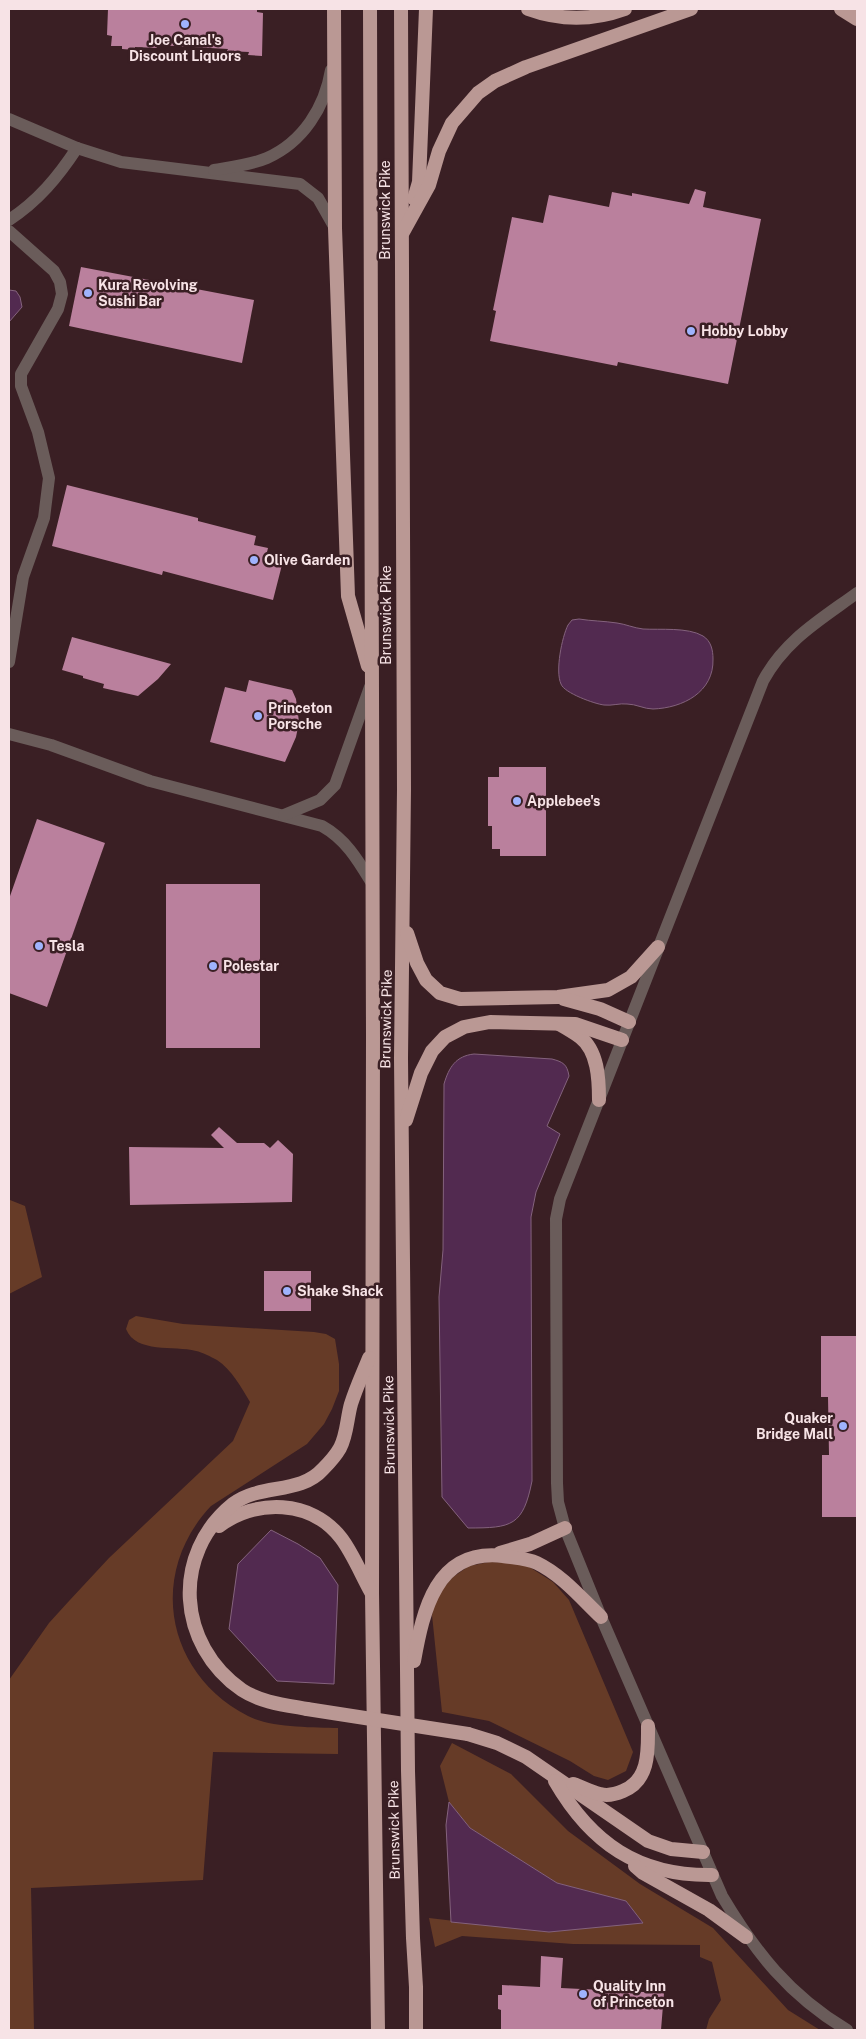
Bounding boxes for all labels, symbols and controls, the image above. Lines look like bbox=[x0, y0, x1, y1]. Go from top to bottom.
marker: Joe Canal's Discount Liquors bbox=[179, 18, 191, 30]
place label: Joe Canal's Discount Liquors bbox=[129, 32, 241, 64]
street label: Brunswick Pike bbox=[377, 160, 393, 260]
place label: Kura Revolving Sushi Bar bbox=[98, 277, 198, 309]
marker: Kura Revolving Sushi Bar bbox=[82, 287, 94, 299]
place label: Hobby Lobby bbox=[701, 323, 788, 339]
marker: Hobby Lobby bbox=[685, 325, 697, 337]
place label: Olive Garden bbox=[264, 552, 350, 568]
marker: Olive Garden bbox=[248, 554, 260, 566]
street label: Brunswick Pike bbox=[378, 565, 394, 665]
place label: Princeton Porsche bbox=[268, 700, 332, 732]
marker: Princeton Porsche bbox=[252, 710, 264, 722]
place label: Applebee's bbox=[527, 793, 600, 809]
marker: Applebee's bbox=[511, 795, 523, 807]
place label: Tesla bbox=[49, 938, 85, 954]
marker: Tesla bbox=[33, 940, 45, 952]
place label: Polestar bbox=[223, 958, 279, 974]
marker: Polestar bbox=[207, 960, 219, 972]
street label: Brunswick Pike bbox=[377, 969, 395, 1069]
place label: Shake Shack bbox=[297, 1283, 383, 1299]
marker: Shake Shack bbox=[281, 1285, 293, 1297]
street label: Brunswick Pike bbox=[380, 1375, 398, 1475]
place label: Quaker Bridge Mall bbox=[756, 1410, 833, 1442]
marker: Quaker Bridge Mall bbox=[837, 1420, 849, 1432]
street label: Brunswick Pike bbox=[385, 1780, 403, 1880]
place label: Quality Inn of Princeton bbox=[593, 1978, 674, 2010]
marker: Quality Inn of Princeton bbox=[577, 1988, 589, 2000]

